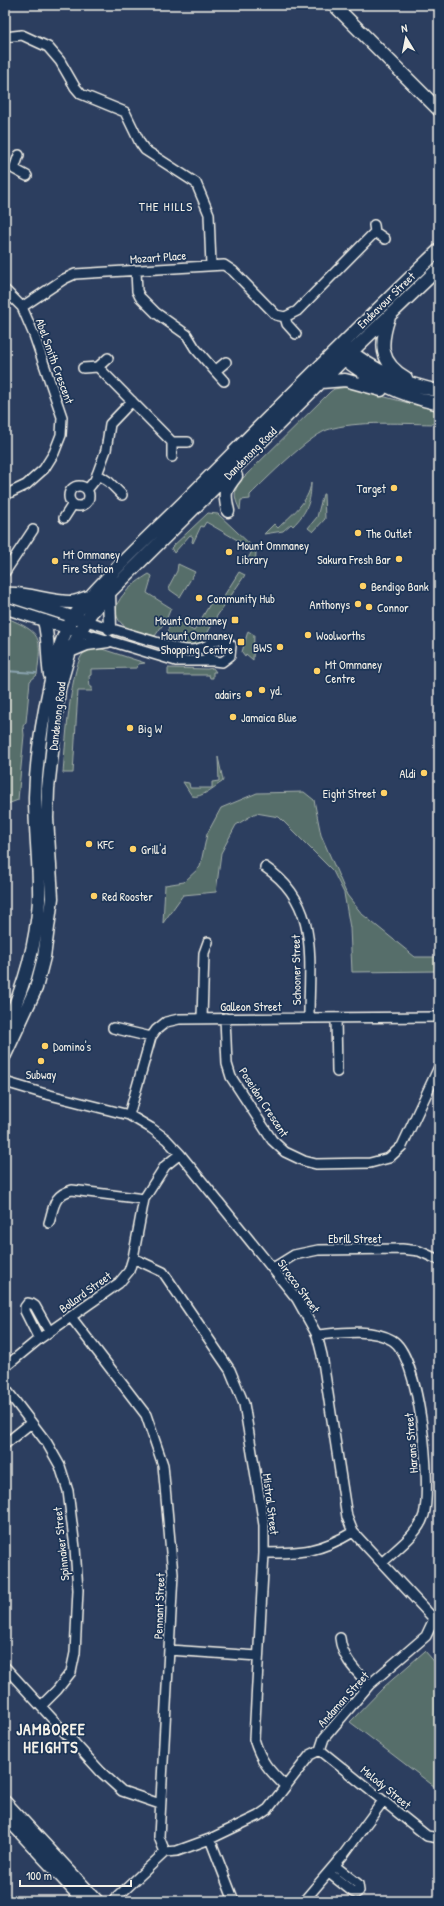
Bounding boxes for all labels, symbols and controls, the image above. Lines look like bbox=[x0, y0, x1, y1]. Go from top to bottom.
north arrow bbox=[386, 18, 426, 58]
text: N bbox=[400, 21, 409, 36]
district label: THE HILLS bbox=[139, 197, 193, 215]
street label: Mozart Place bbox=[129, 247, 187, 267]
street label: Endeavour Street bbox=[353, 267, 419, 332]
street label: Abel Smith Crescent bbox=[32, 316, 79, 407]
street label: Dandenong Road bbox=[220, 422, 281, 483]
place label: Target bbox=[357, 480, 387, 497]
marker: Target bbox=[389, 483, 399, 493]
place label: The Outlet bbox=[366, 525, 413, 542]
marker: The Outlet bbox=[353, 528, 363, 538]
place label: Mount Ommaney Library bbox=[237, 537, 309, 568]
place label: Mt Ommaney Fire Station bbox=[62, 546, 120, 577]
marker: Mount Ommaney Library bbox=[224, 547, 234, 557]
place label: Sakura Fresh Bar bbox=[317, 551, 391, 568]
marker: Sakura Fresh Bar bbox=[394, 554, 404, 564]
marker: Mt Ommaney Fire Station bbox=[50, 556, 60, 566]
place label: Bendigo Bank bbox=[371, 578, 429, 595]
marker: Bendigo Bank bbox=[358, 581, 368, 591]
place label: Community Hub bbox=[207, 590, 275, 607]
marker: Community Hub bbox=[194, 593, 204, 603]
place label: Anthonys bbox=[310, 596, 350, 613]
marker: Anthonys bbox=[353, 599, 363, 609]
place label: Connor bbox=[377, 599, 409, 616]
marker: Connor bbox=[364, 602, 374, 612]
place label: Mount Ommaney bbox=[155, 612, 227, 629]
marker: Mount Ommaney bbox=[230, 615, 240, 625]
place label: Mount Ommaney Shopping Centre bbox=[161, 627, 233, 658]
place label: Woolworths bbox=[316, 627, 365, 644]
marker: Woolworths bbox=[303, 630, 313, 640]
marker: Mount Ommaney Shopping Centre bbox=[236, 637, 246, 647]
place label: BWS bbox=[253, 639, 272, 656]
marker: BWS bbox=[275, 642, 285, 652]
place label: Mt Ommaney Centre bbox=[325, 656, 382, 687]
marker: Mt Ommaney Centre bbox=[312, 666, 322, 676]
street label: Dandenong Road bbox=[44, 681, 70, 751]
place label: yd. bbox=[270, 682, 282, 699]
marker: yd. bbox=[257, 685, 267, 695]
place label: adairs bbox=[215, 686, 241, 703]
marker: adairs bbox=[244, 689, 254, 699]
place label: Jamaica Blue bbox=[241, 709, 297, 726]
marker: Jamaica Blue bbox=[228, 712, 238, 722]
place label: Big W bbox=[138, 720, 163, 737]
marker: Big W bbox=[125, 723, 135, 733]
place label: Aldi bbox=[400, 765, 416, 782]
marker: Aldi bbox=[419, 768, 429, 778]
place label: Eight Street bbox=[323, 785, 377, 802]
marker: Eight Street bbox=[379, 788, 389, 798]
place label: KFC bbox=[97, 836, 115, 853]
marker: KFC bbox=[84, 839, 94, 849]
place label: Grill'd bbox=[141, 841, 166, 858]
marker: Grill'd bbox=[128, 844, 138, 854]
place label: Red Rooster bbox=[102, 888, 153, 905]
marker: Red Rooster bbox=[89, 891, 99, 901]
street label: Schooner Street bbox=[287, 934, 305, 1005]
street label: Galleon Street bbox=[220, 998, 283, 1015]
place label: Domino's bbox=[53, 1038, 92, 1055]
marker: Domino's bbox=[40, 1041, 50, 1051]
marker: Subway bbox=[36, 1056, 46, 1066]
street label: Poseidon Crescent bbox=[235, 1064, 293, 1141]
place label: Subway bbox=[26, 1066, 56, 1083]
street label: Ebrill Street bbox=[328, 1230, 383, 1247]
street label: Sirocco Street bbox=[274, 1256, 325, 1317]
street label: Bollard Street bbox=[55, 1267, 115, 1317]
street label: Harans Street bbox=[400, 1411, 422, 1474]
street label: Mistral Street bbox=[259, 1472, 283, 1537]
street label: Spinnaker Street bbox=[49, 1505, 73, 1582]
street label: Pennant Street bbox=[149, 1572, 169, 1639]
street label: Andaman Street bbox=[313, 1667, 373, 1731]
district label: JAMBOREE HEIGHTS bbox=[16, 1718, 86, 1758]
street label: Melody Street bbox=[357, 1761, 415, 1813]
scale bar bbox=[20, 1862, 131, 1888]
text: 100 m bbox=[26, 1867, 52, 1884]

